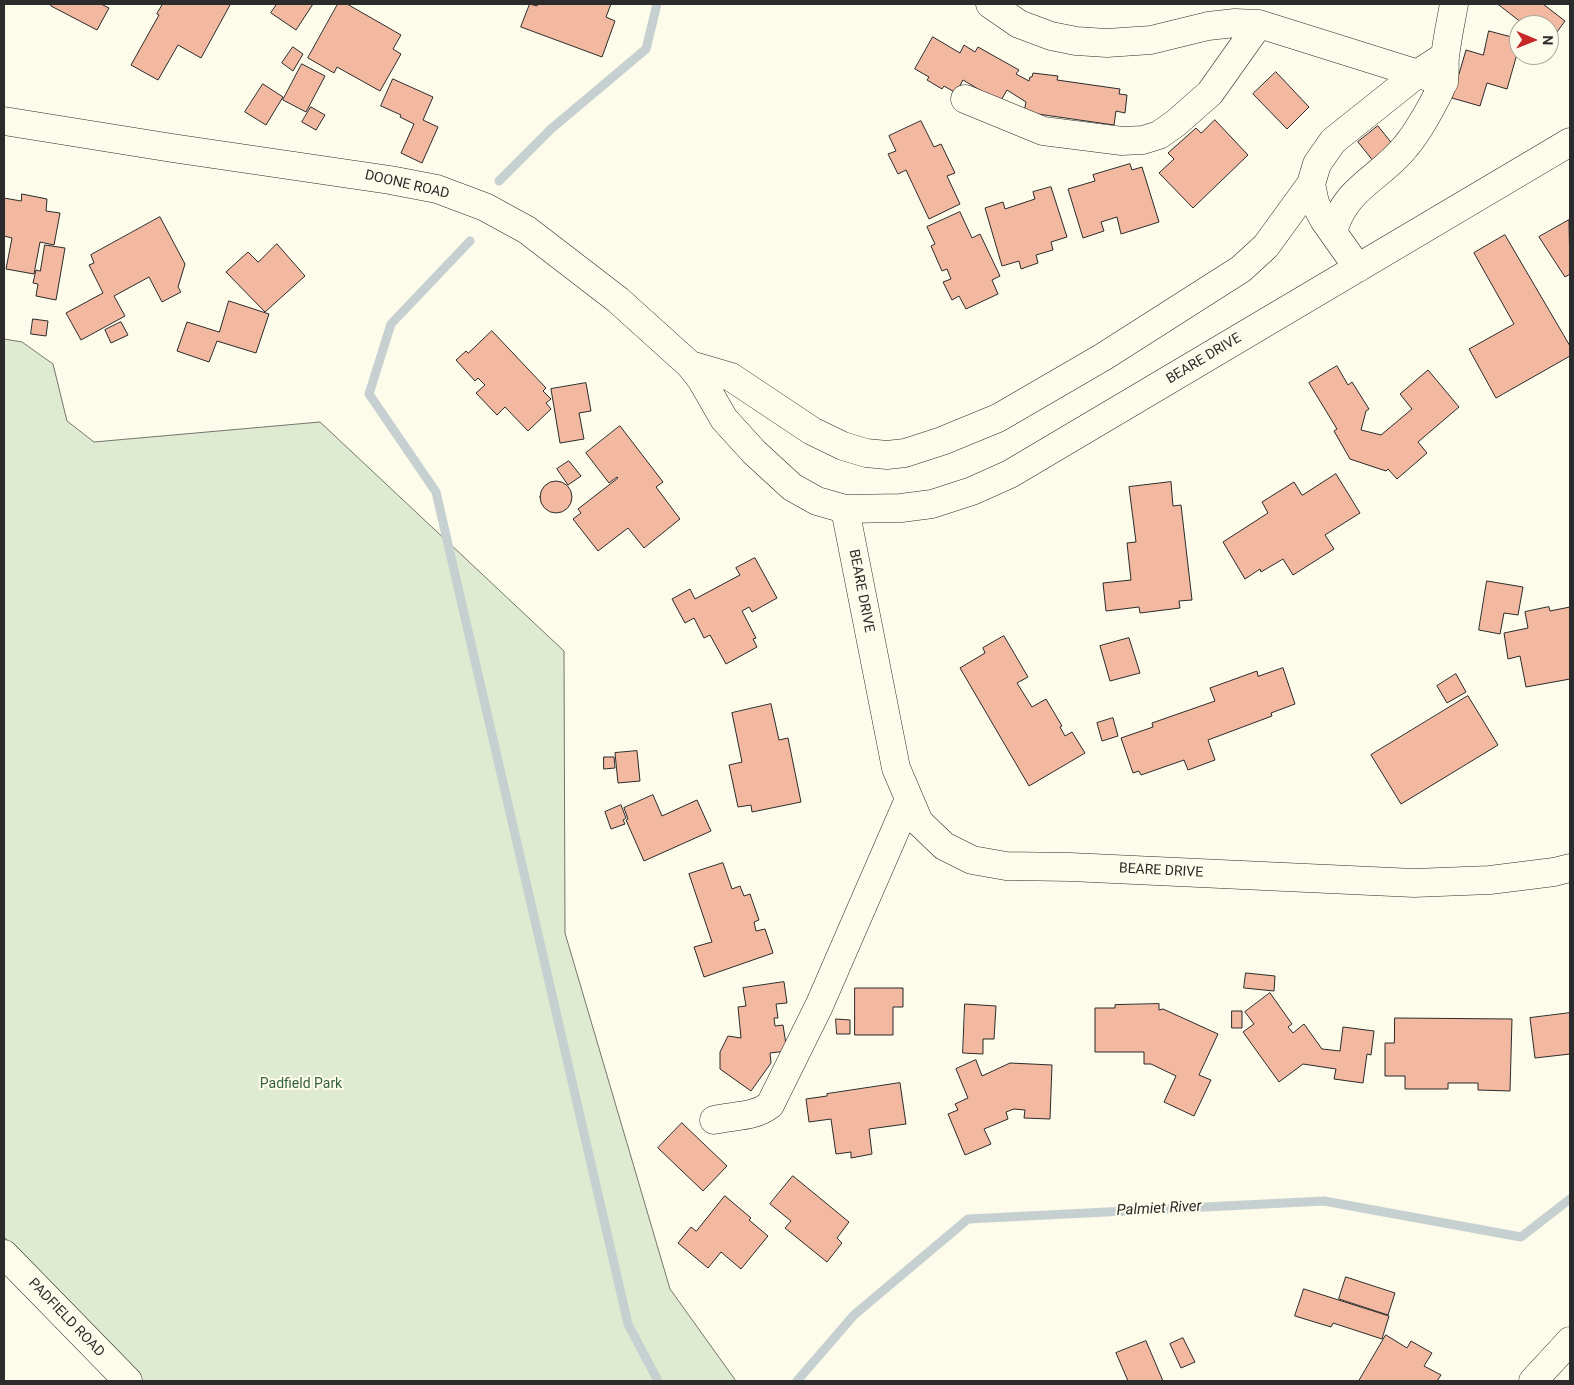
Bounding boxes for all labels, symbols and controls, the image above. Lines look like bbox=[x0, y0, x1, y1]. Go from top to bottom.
north arrow bbox=[1509, 15, 1559, 65]
text: N bbox=[1540, 35, 1556, 45]
street label: DOONE ROAD bbox=[363, 167, 451, 203]
street label: BEARE DRIVE bbox=[1164, 330, 1244, 388]
street label: BEARE DRIVE bbox=[845, 548, 877, 634]
street label: BEARE DRIVE bbox=[1118, 860, 1204, 882]
park label: Padfield Park bbox=[260, 1076, 342, 1092]
water label: Palmiet River bbox=[1116, 1198, 1202, 1220]
street label: PADFIELD ROAD bbox=[24, 1275, 108, 1361]

